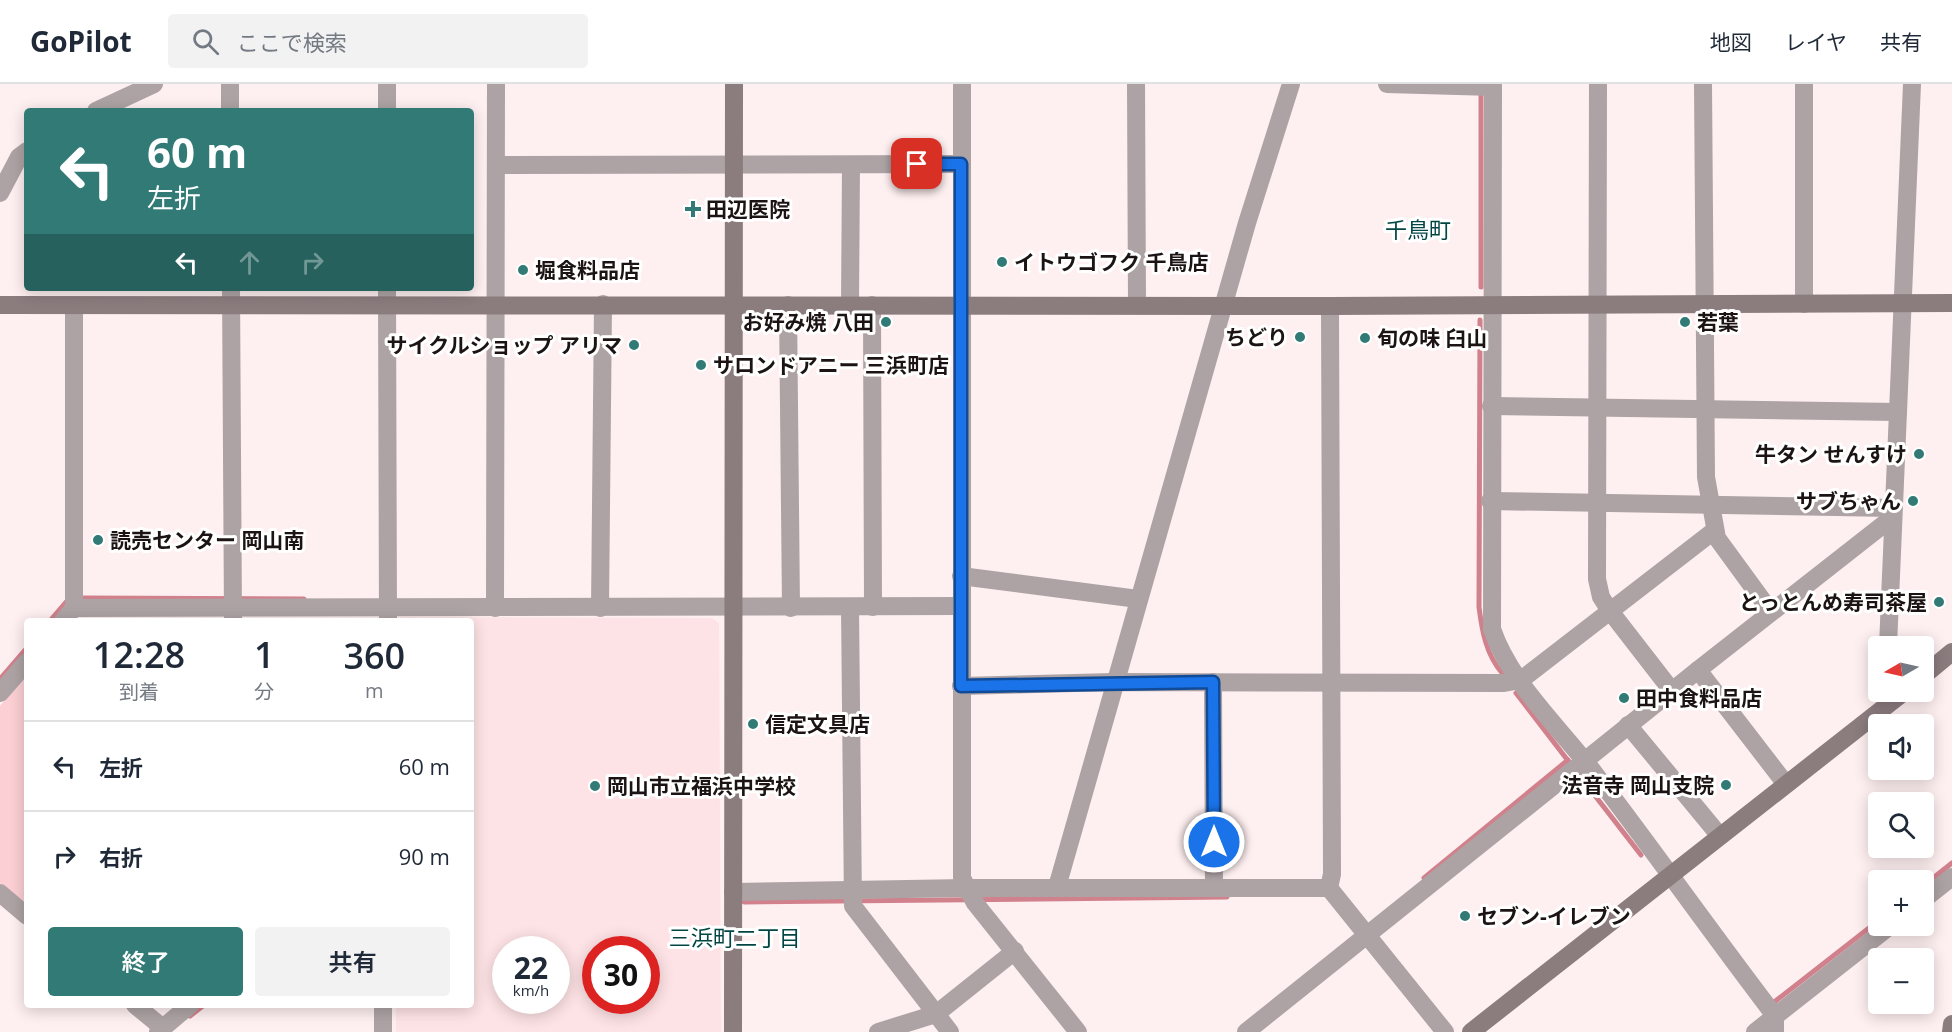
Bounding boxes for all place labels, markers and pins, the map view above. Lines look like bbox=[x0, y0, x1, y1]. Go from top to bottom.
pin bbox=[891, 138, 942, 189]
place label: 田辺医院 bbox=[706, 195, 790, 223]
marker: 田辺医院 bbox=[684, 200, 702, 218]
place label: イトウゴフク 千鳥店 bbox=[1014, 248, 1208, 276]
marker: イトウゴフク 千鳥店 bbox=[995, 255, 1009, 269]
place label: 堀食料品店 bbox=[535, 256, 640, 284]
marker: 堀食料品店 bbox=[516, 263, 530, 277]
place label: お好み焼 八田 bbox=[743, 308, 874, 336]
place label: 若葉 bbox=[1697, 308, 1739, 336]
marker: お好み焼 八田 bbox=[879, 315, 893, 329]
marker: 若葉 bbox=[1678, 315, 1692, 329]
place label: ちどり bbox=[1225, 323, 1288, 351]
place label: 旬の味 臼山 bbox=[1377, 324, 1487, 352]
marker: ちどり bbox=[1293, 330, 1307, 344]
place label: サイクルショップ アリマ bbox=[387, 331, 622, 359]
marker: 旬の味 臼山 bbox=[1358, 331, 1372, 345]
marker: サイクルショップ アリマ bbox=[627, 338, 641, 352]
place label: サロンドアニー 三浜町店 bbox=[713, 351, 949, 379]
marker: サロンドアニー 三浜町店 bbox=[694, 358, 708, 372]
place label: 牛タン せんすけ bbox=[1755, 440, 1907, 468]
marker: 牛タン せんすけ bbox=[1912, 447, 1926, 461]
place label: サブちゃん bbox=[1796, 487, 1901, 515]
marker: サブちゃん bbox=[1906, 494, 1920, 508]
place label: 読売センター 岡山南 bbox=[110, 526, 304, 554]
marker: 読売センター 岡山南 bbox=[91, 533, 105, 547]
place label: とっとんめ寿司茶屋 bbox=[1739, 588, 1927, 616]
marker: とっとんめ寿司茶屋 bbox=[1932, 595, 1946, 609]
place label: 田中食料品店 bbox=[1636, 684, 1762, 712]
marker: 田中食料品店 bbox=[1617, 691, 1631, 705]
place label: 信定文具店 bbox=[765, 710, 870, 738]
marker: 信定文具店 bbox=[746, 717, 760, 731]
place label: 法音寺 岡山支院 bbox=[1562, 771, 1714, 799]
place label: 岡山市立福浜中学校 bbox=[607, 772, 796, 800]
marker: 法音寺 岡山支院 bbox=[1719, 778, 1733, 792]
marker: 岡山市立福浜中学校 bbox=[588, 779, 602, 793]
place label: セブン-イレブン bbox=[1477, 902, 1631, 930]
marker: セブン-イレブン bbox=[1458, 909, 1472, 923]

